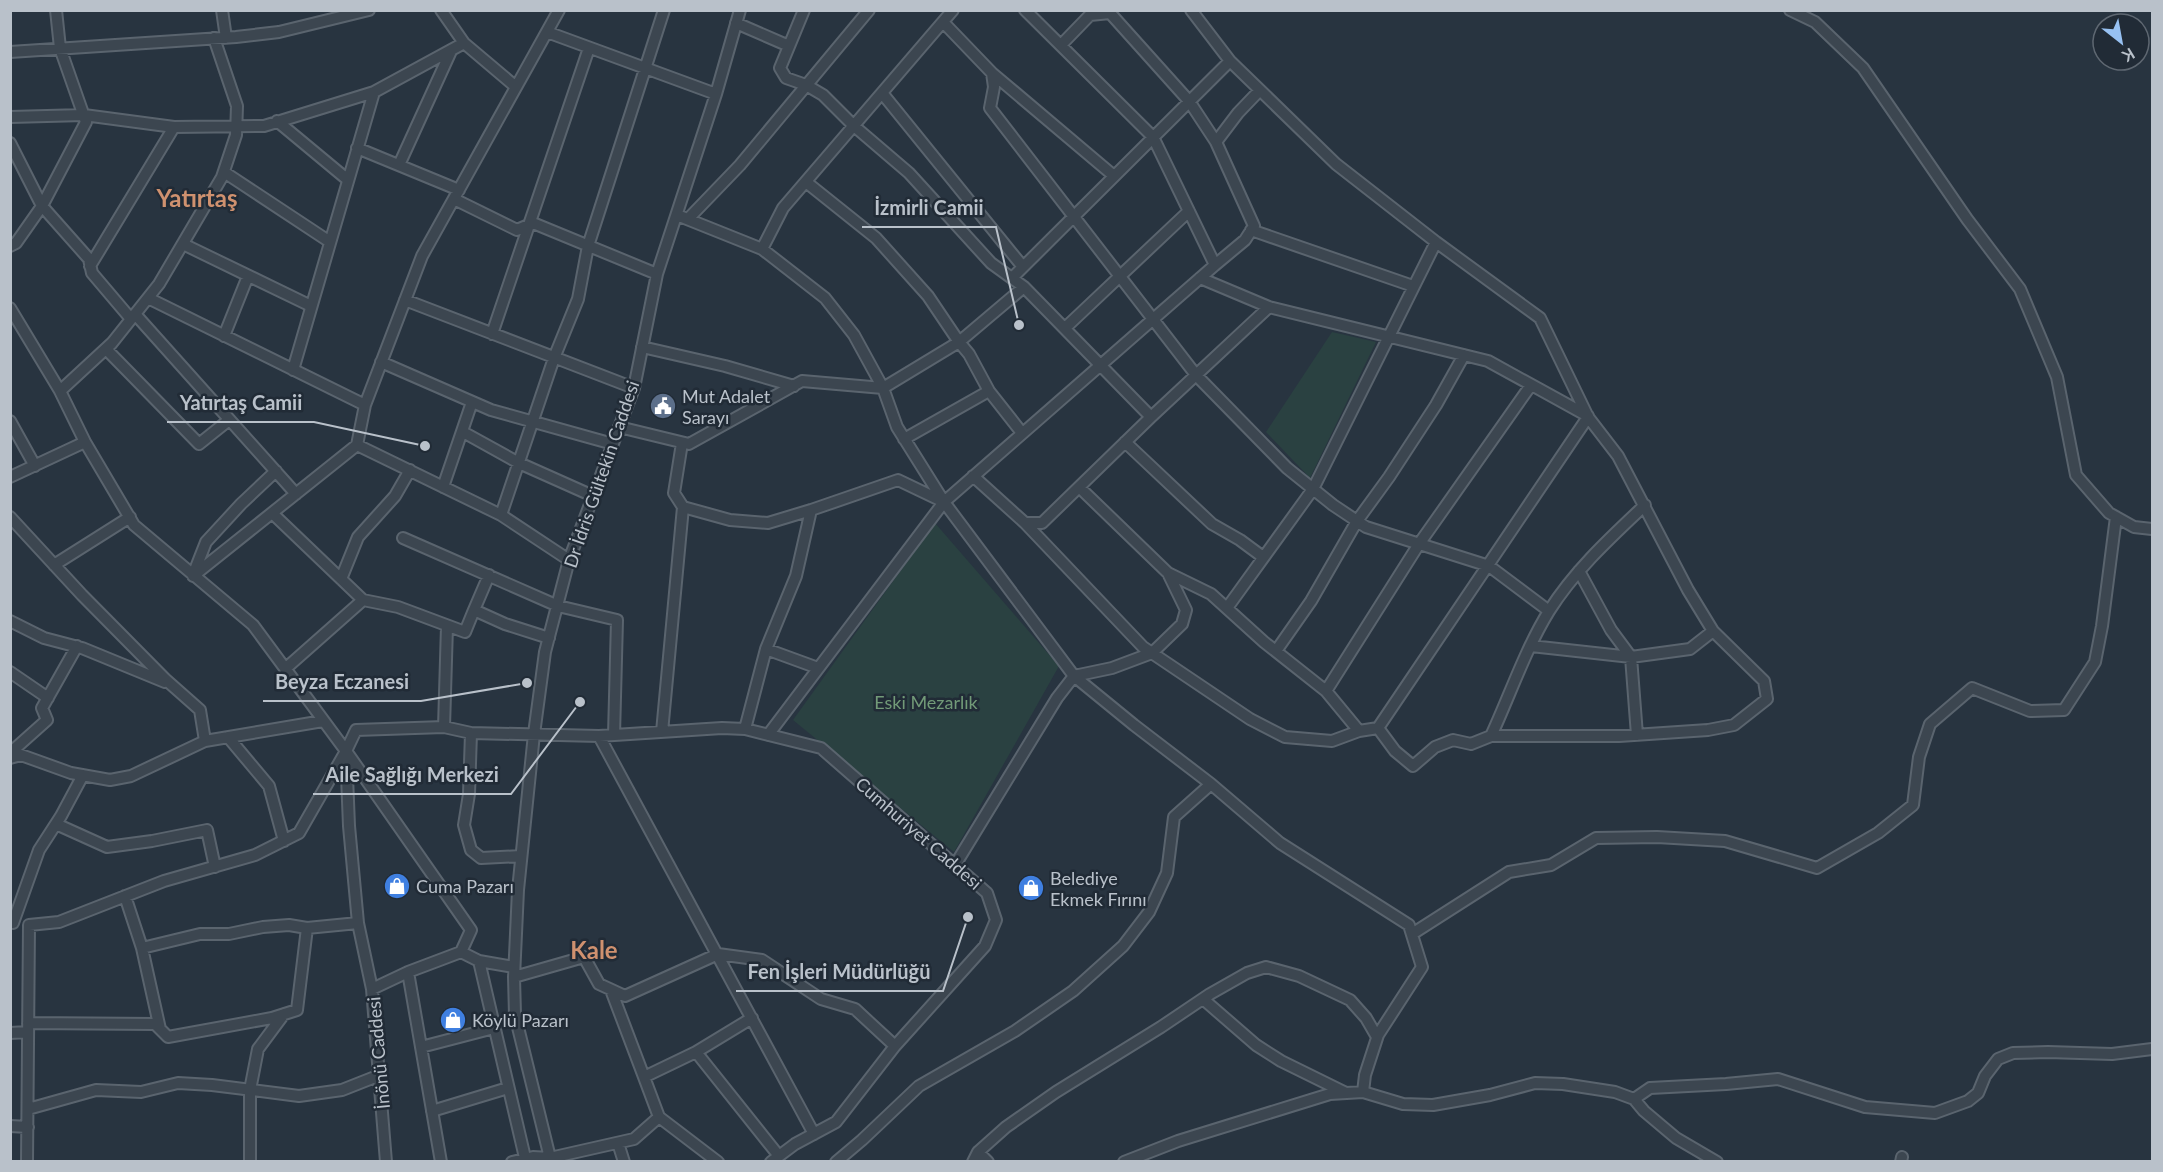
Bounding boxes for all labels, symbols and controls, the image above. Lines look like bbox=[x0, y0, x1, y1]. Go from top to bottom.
north arrow bbox=[2091, 12, 2151, 72]
text: K bbox=[2119, 44, 2139, 67]
district label: Yatırtaş bbox=[156, 183, 237, 212]
callout: İzmirli Camii bbox=[862, 189, 996, 227]
text: İzmirli Camii bbox=[874, 195, 984, 219]
street label: Dr İdris Gültekin Caddesi bbox=[559, 378, 643, 570]
callout: Yatırtaş Camii bbox=[167, 384, 314, 422]
place label: Mut Adalet Sarayı bbox=[682, 385, 771, 428]
text: Yatırtaş Camii bbox=[179, 390, 302, 414]
public building icon: Mut Adalet Sarayı bbox=[648, 391, 678, 421]
callout: Beyza Eczanesi bbox=[263, 663, 421, 701]
text: Beyza Eczanesi bbox=[275, 669, 409, 693]
park label: Eski Mezarlık bbox=[874, 691, 979, 713]
callout: Aile Sağlığı Merkezi bbox=[313, 756, 511, 794]
text: Aile Sağlığı Merkezi bbox=[324, 762, 499, 786]
street label: Cumhuriyet Caddesi bbox=[851, 772, 987, 894]
place label: Belediye Ekmek Fırını bbox=[1050, 867, 1147, 910]
shop icon: Cuma Pazarı bbox=[382, 871, 412, 901]
shop icon: Belediye Ekmek Fırını bbox=[1016, 873, 1046, 903]
place label: Cuma Pazarı bbox=[416, 875, 514, 897]
district label: Kale bbox=[570, 935, 618, 964]
callout: Fen İşleri Müdürlüğü bbox=[736, 953, 943, 991]
text: Fen İşleri Müdürlüğü bbox=[748, 959, 930, 983]
street label: İnönü Caddesi bbox=[362, 996, 394, 1110]
shop icon: Köylü Pazarı bbox=[438, 1005, 468, 1035]
place label: Köylü Pazarı bbox=[472, 1009, 569, 1031]

